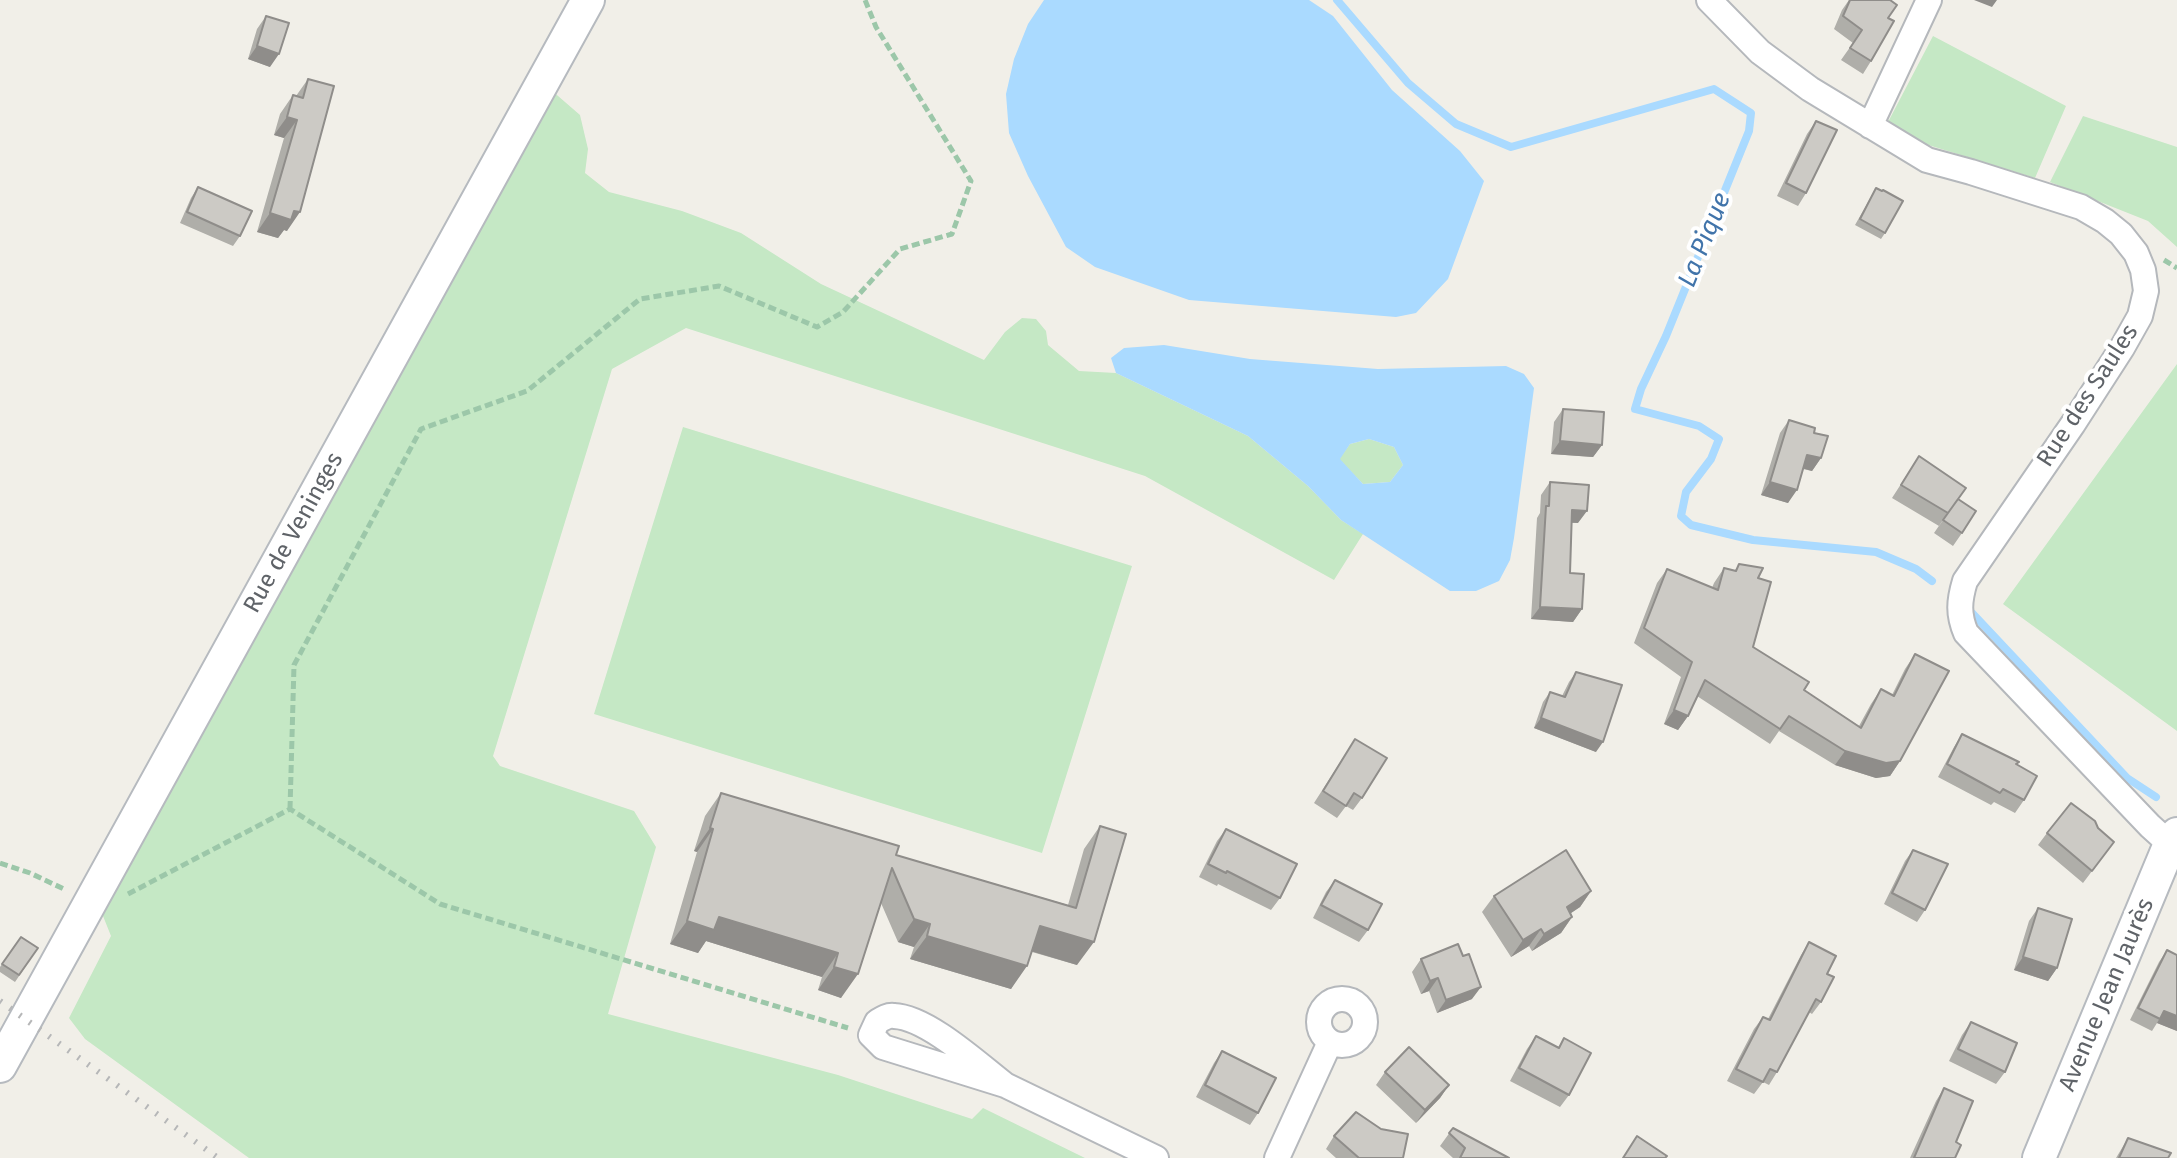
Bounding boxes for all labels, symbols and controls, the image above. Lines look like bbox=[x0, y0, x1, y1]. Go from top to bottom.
water label: La Pique bbox=[1672, 188, 1738, 292]
street label: Rue des Saules bbox=[2031, 319, 2145, 473]
street label: Rue de Veninges bbox=[238, 448, 350, 618]
street label: Avenue Jean Jaurès bbox=[2053, 894, 2161, 1096]

